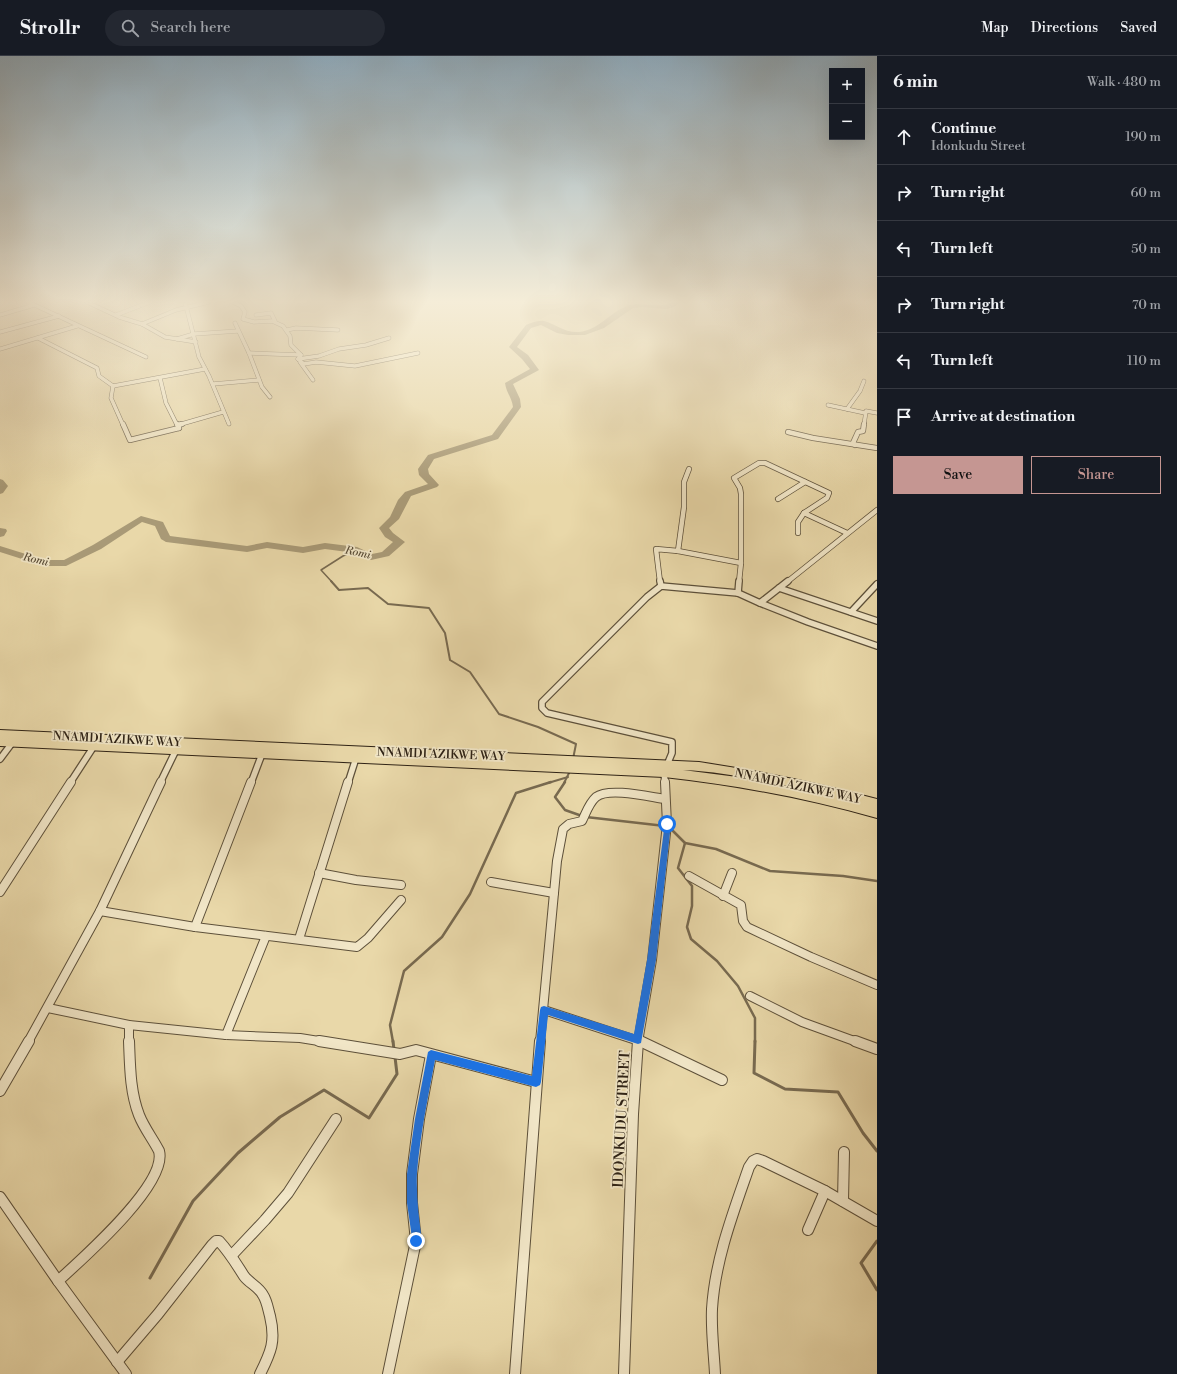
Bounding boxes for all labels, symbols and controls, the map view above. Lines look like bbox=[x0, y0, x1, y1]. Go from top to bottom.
search box bbox=[105, 10, 385, 46]
text: Strollr bbox=[20, 16, 81, 40]
icon: search bbox=[119, 17, 141, 39]
text: Search here bbox=[151, 18, 231, 37]
text: Map bbox=[981, 19, 1009, 37]
text: Directions bbox=[1031, 19, 1098, 37]
text: Saved bbox=[1120, 19, 1157, 37]
map controls bbox=[829, 68, 865, 140]
button: + bbox=[829, 68, 865, 104]
text: 6 min bbox=[893, 71, 938, 93]
text: Walk · 480 m bbox=[1087, 74, 1161, 90]
button: − bbox=[829, 104, 865, 140]
text: Continue bbox=[931, 119, 996, 138]
icon: ahead bbox=[893, 126, 915, 148]
text: 190 m bbox=[1125, 129, 1161, 145]
text: Idonkudu Street bbox=[931, 138, 1026, 154]
icon: right bbox=[893, 182, 915, 204]
text: Turn right bbox=[931, 183, 1005, 202]
text: 60 m bbox=[1130, 185, 1161, 201]
icon: left bbox=[893, 238, 915, 260]
text: Turn left bbox=[931, 239, 993, 258]
text: 50 m bbox=[1131, 241, 1161, 257]
icon: right bbox=[893, 294, 915, 316]
text: Turn right bbox=[931, 295, 1005, 314]
text: 70 m bbox=[1132, 297, 1161, 313]
icon: left bbox=[893, 350, 915, 372]
text: Turn left bbox=[931, 351, 993, 370]
text: 110 m bbox=[1127, 353, 1161, 369]
icon: arrive bbox=[893, 406, 915, 428]
text: Arrive at destination bbox=[931, 407, 1075, 426]
button: Save bbox=[893, 456, 1023, 494]
button: Share bbox=[1031, 456, 1161, 494]
water label: Romi bbox=[343, 543, 372, 563]
water label: Romi bbox=[21, 550, 50, 570]
street label: NNAMDI AZIKWE WAY bbox=[52, 729, 183, 750]
street label: NNAMDI AZIKWE WAY bbox=[376, 745, 507, 764]
street label: NNAMDI AZIKWE WAY bbox=[733, 766, 864, 807]
route start bbox=[658, 815, 676, 833]
street label: IDONKUDU STREET bbox=[609, 1050, 635, 1188]
route end bbox=[407, 1232, 425, 1250]

